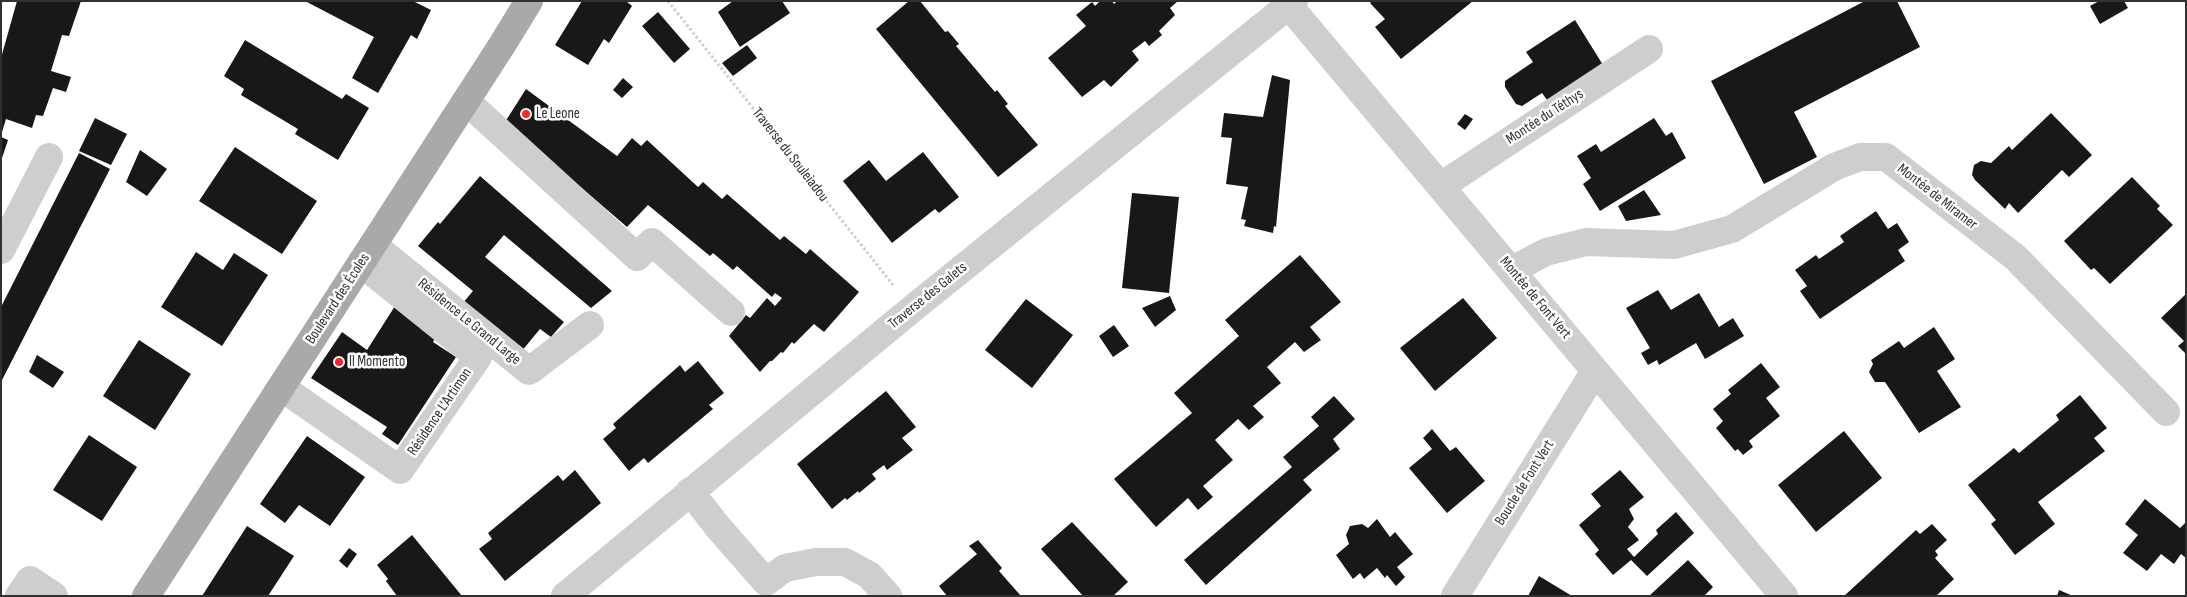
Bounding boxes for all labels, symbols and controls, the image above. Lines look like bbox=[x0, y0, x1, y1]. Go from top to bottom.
street label: Montée du Téthys bbox=[1503, 85, 1587, 149]
street label: Traverse du Souleiadou bbox=[748, 104, 832, 206]
place label: Le Leone bbox=[536, 105, 580, 123]
marker: Le Leone bbox=[520, 108, 532, 120]
street label: Montée de Miramer bbox=[1893, 160, 1981, 234]
street label: Boulevard des Écoles bbox=[302, 250, 374, 348]
street label: Montée de Font Vert bbox=[1495, 253, 1575, 343]
street label: Traverse des Galets bbox=[885, 259, 971, 333]
street label: Résidence Le Grand Large bbox=[414, 275, 524, 369]
place label: Il Momento bbox=[349, 353, 405, 371]
marker: Il Momento bbox=[333, 356, 345, 368]
street label: Résidence L'Artimon bbox=[404, 365, 476, 459]
street label: Boucle de Font Vert bbox=[1492, 437, 1558, 529]

